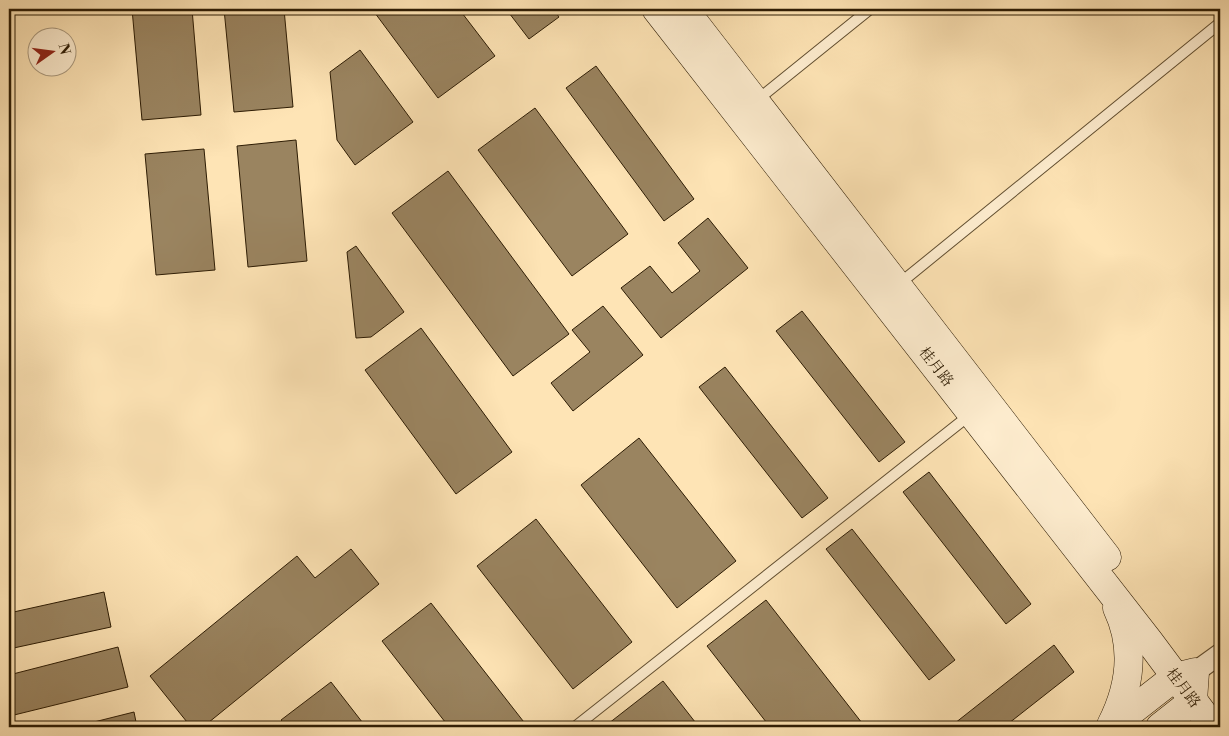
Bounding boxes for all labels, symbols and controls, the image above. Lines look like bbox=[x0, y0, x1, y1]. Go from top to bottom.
north arrow bbox=[28, 28, 78, 78]
text: N bbox=[54, 42, 74, 57]
street label: 桂月路 bbox=[915, 343, 957, 391]
street label: 桂月路 bbox=[1162, 664, 1204, 712]

